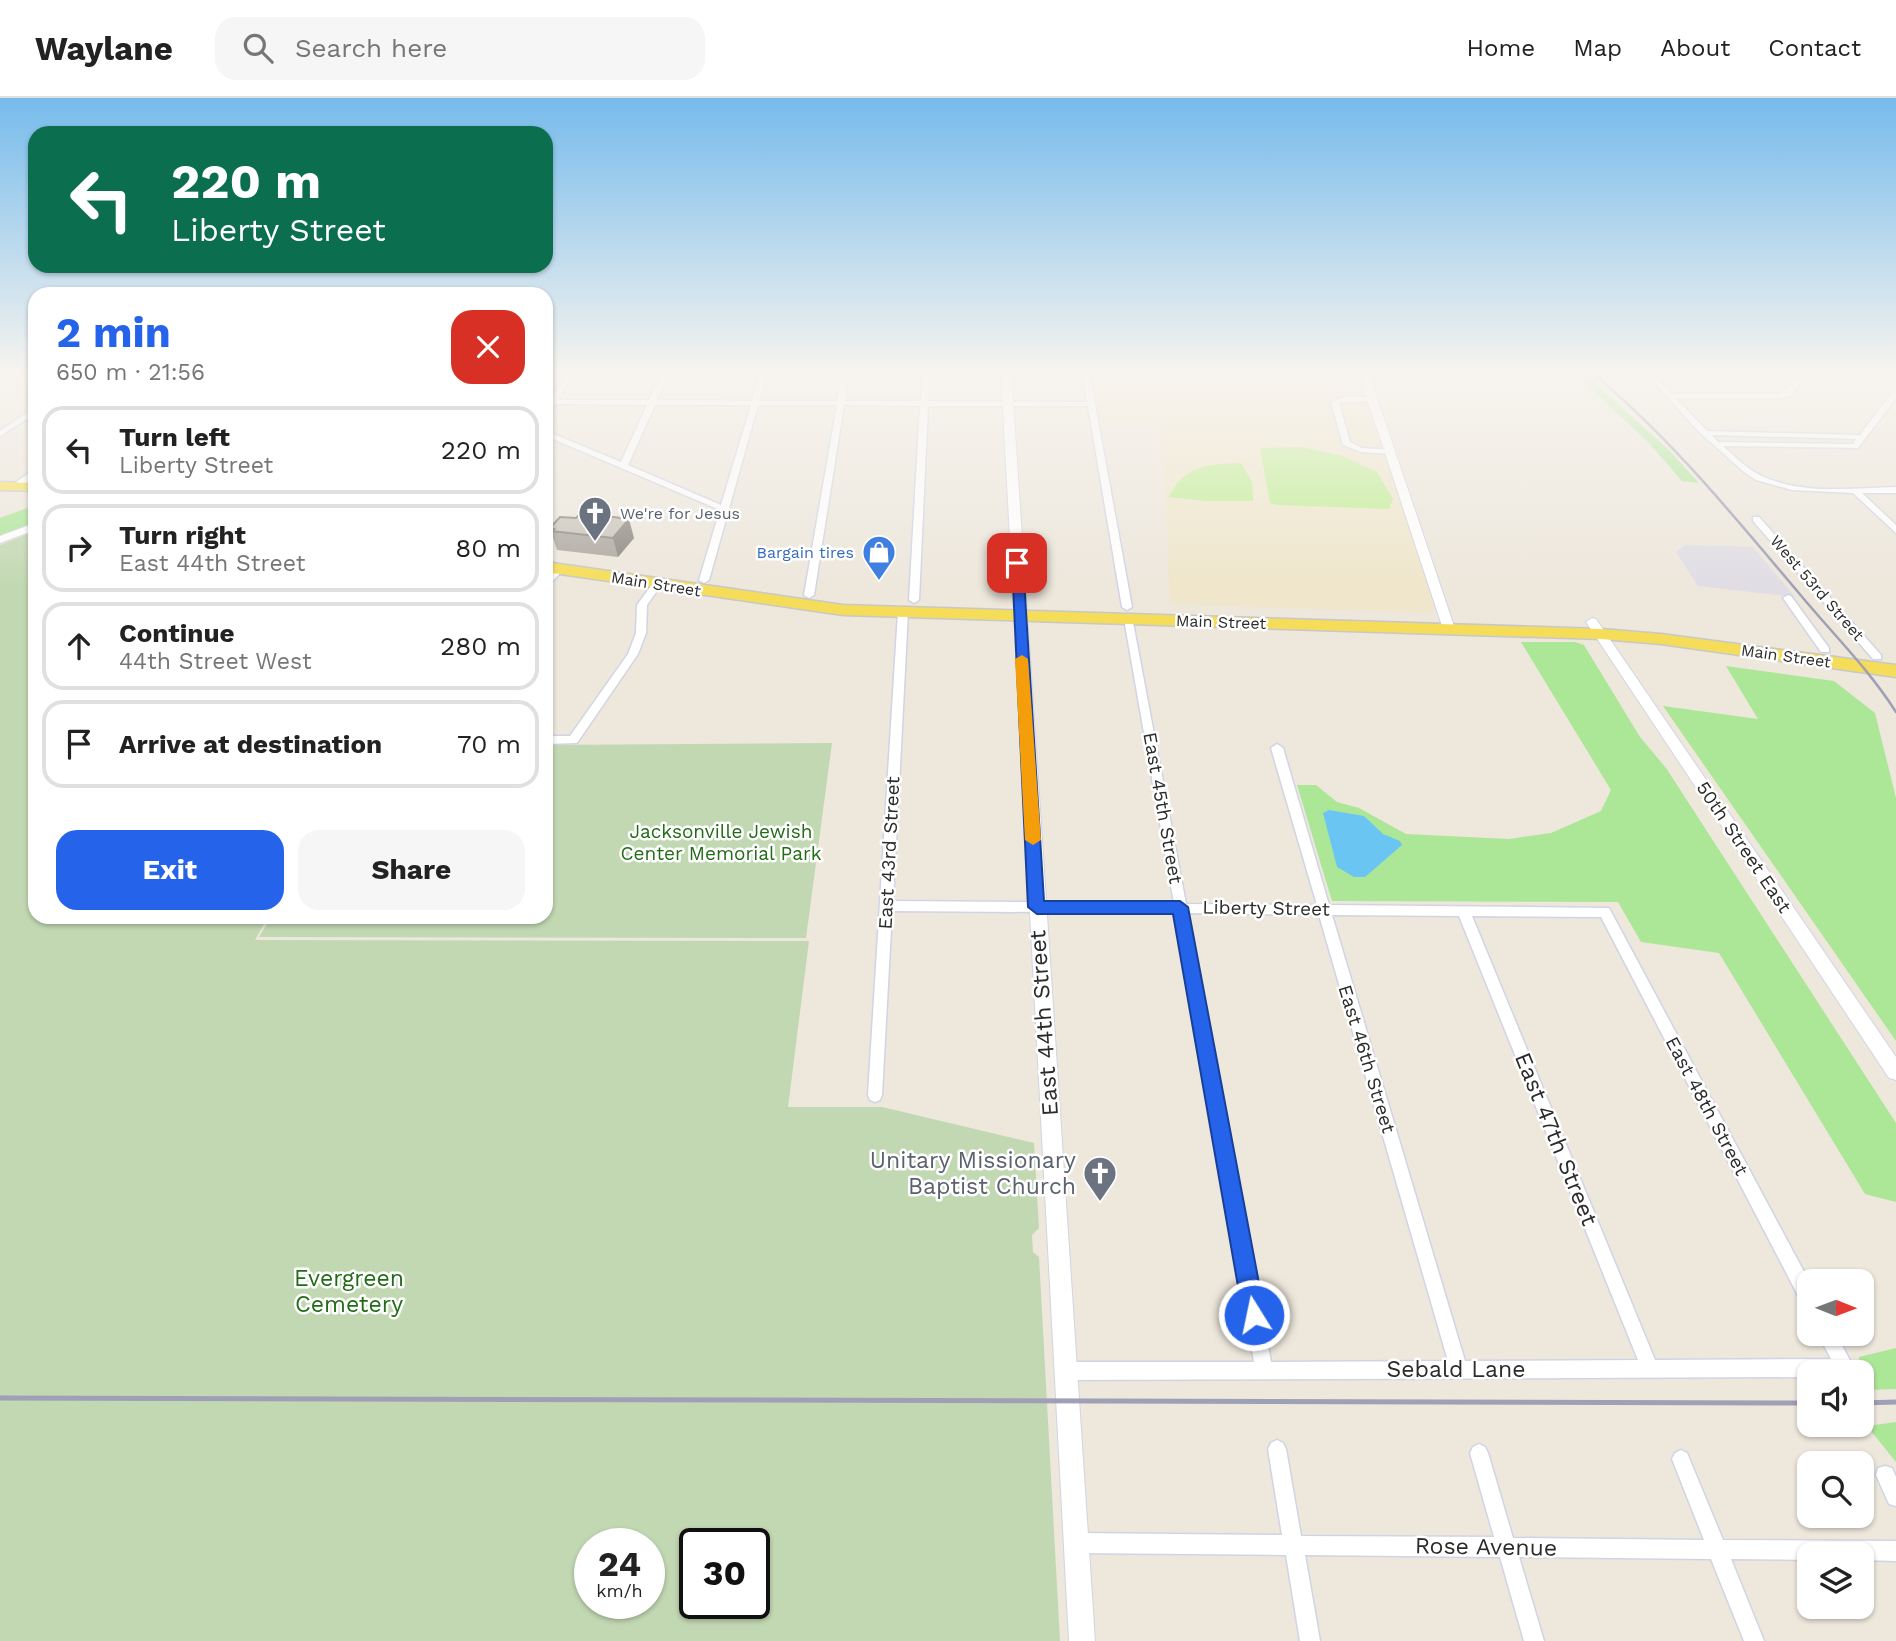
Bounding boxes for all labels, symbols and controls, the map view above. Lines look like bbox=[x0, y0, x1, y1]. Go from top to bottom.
search box bbox=[215, 17, 705, 80]
text: Waylane bbox=[35, 29, 173, 68]
icon: search bbox=[239, 29, 277, 67]
text: Search here bbox=[295, 33, 447, 63]
text: Home bbox=[1467, 34, 1535, 62]
text: Map bbox=[1573, 34, 1622, 62]
text: About bbox=[1660, 34, 1730, 62]
text: Contact bbox=[1768, 34, 1861, 62]
text: 220 m bbox=[171, 152, 321, 210]
icon: left bbox=[56, 154, 147, 245]
text: Liberty Street bbox=[171, 211, 386, 249]
text: 2 min bbox=[56, 308, 171, 357]
button: close bbox=[451, 310, 525, 384]
text: 650 m · 21:56 bbox=[56, 359, 205, 386]
text: Turn left bbox=[119, 422, 230, 452]
icon: left bbox=[60, 431, 98, 469]
text: 220 m bbox=[441, 435, 521, 465]
text: Liberty Street bbox=[119, 452, 273, 479]
church icon: We're for Jesus bbox=[576, 494, 614, 543]
place label: We're for Jesus bbox=[620, 504, 740, 523]
text: Turn right bbox=[119, 520, 246, 550]
icon: right bbox=[60, 529, 98, 567]
street label: West 53rd Street bbox=[1766, 531, 1868, 645]
text: 80 m bbox=[455, 533, 521, 563]
shop icon: Bargain tires bbox=[860, 533, 898, 582]
pin bbox=[987, 533, 1047, 593]
place label: Bargain tires bbox=[757, 543, 854, 562]
icon: arrive bbox=[998, 544, 1036, 582]
text: East 44th Street bbox=[119, 550, 305, 577]
street label: Main Street bbox=[610, 568, 702, 600]
street label: Main Street bbox=[1175, 611, 1267, 633]
text: Continue bbox=[119, 618, 235, 648]
icon: ahead bbox=[60, 627, 98, 665]
text: 280 m bbox=[440, 631, 521, 661]
street label: Main Street bbox=[1740, 640, 1832, 672]
text: 44th Street West bbox=[119, 648, 312, 675]
icon: arrive bbox=[60, 725, 98, 763]
text: Arrive at destination bbox=[119, 729, 382, 759]
text: 70 m bbox=[457, 729, 521, 759]
street label: East 45th Street bbox=[1138, 730, 1188, 886]
street label: East 43rd Street bbox=[874, 776, 904, 930]
street label: 50th Street East bbox=[1692, 777, 1796, 917]
park label: Jacksonville Jewish Center Memorial Park bbox=[621, 820, 822, 865]
button: Exit bbox=[56, 830, 284, 910]
button: Share bbox=[298, 830, 525, 910]
street label: Liberty Street bbox=[1202, 895, 1330, 921]
street label: East 44th Street bbox=[1024, 929, 1064, 1117]
street label: East 46th Street bbox=[1334, 982, 1401, 1136]
street label: East 48th Street bbox=[1661, 1033, 1753, 1179]
street label: East 47th Street bbox=[1509, 1049, 1603, 1230]
place label: Unitary Missionary Baptist Church bbox=[870, 1147, 1076, 1200]
church icon: Unitary Missionary Baptist Church bbox=[1081, 1154, 1119, 1203]
park label: Evergreen Cemetery bbox=[294, 1265, 404, 1318]
north arrow bbox=[1797, 1269, 1874, 1346]
map controls bbox=[1797, 1269, 1874, 1619]
position arrow bbox=[1217, 1278, 1291, 1352]
street label: Sebald Lane bbox=[1386, 1356, 1526, 1383]
button: sound bbox=[1797, 1360, 1874, 1437]
button: search bbox=[1797, 1451, 1874, 1528]
speed limit sign: 30 bbox=[679, 1528, 770, 1619]
street label: Rose Avenue bbox=[1415, 1532, 1557, 1562]
button: layers bbox=[1797, 1542, 1874, 1619]
text: 24 bbox=[598, 1543, 641, 1585]
text: km/h bbox=[596, 1580, 643, 1601]

